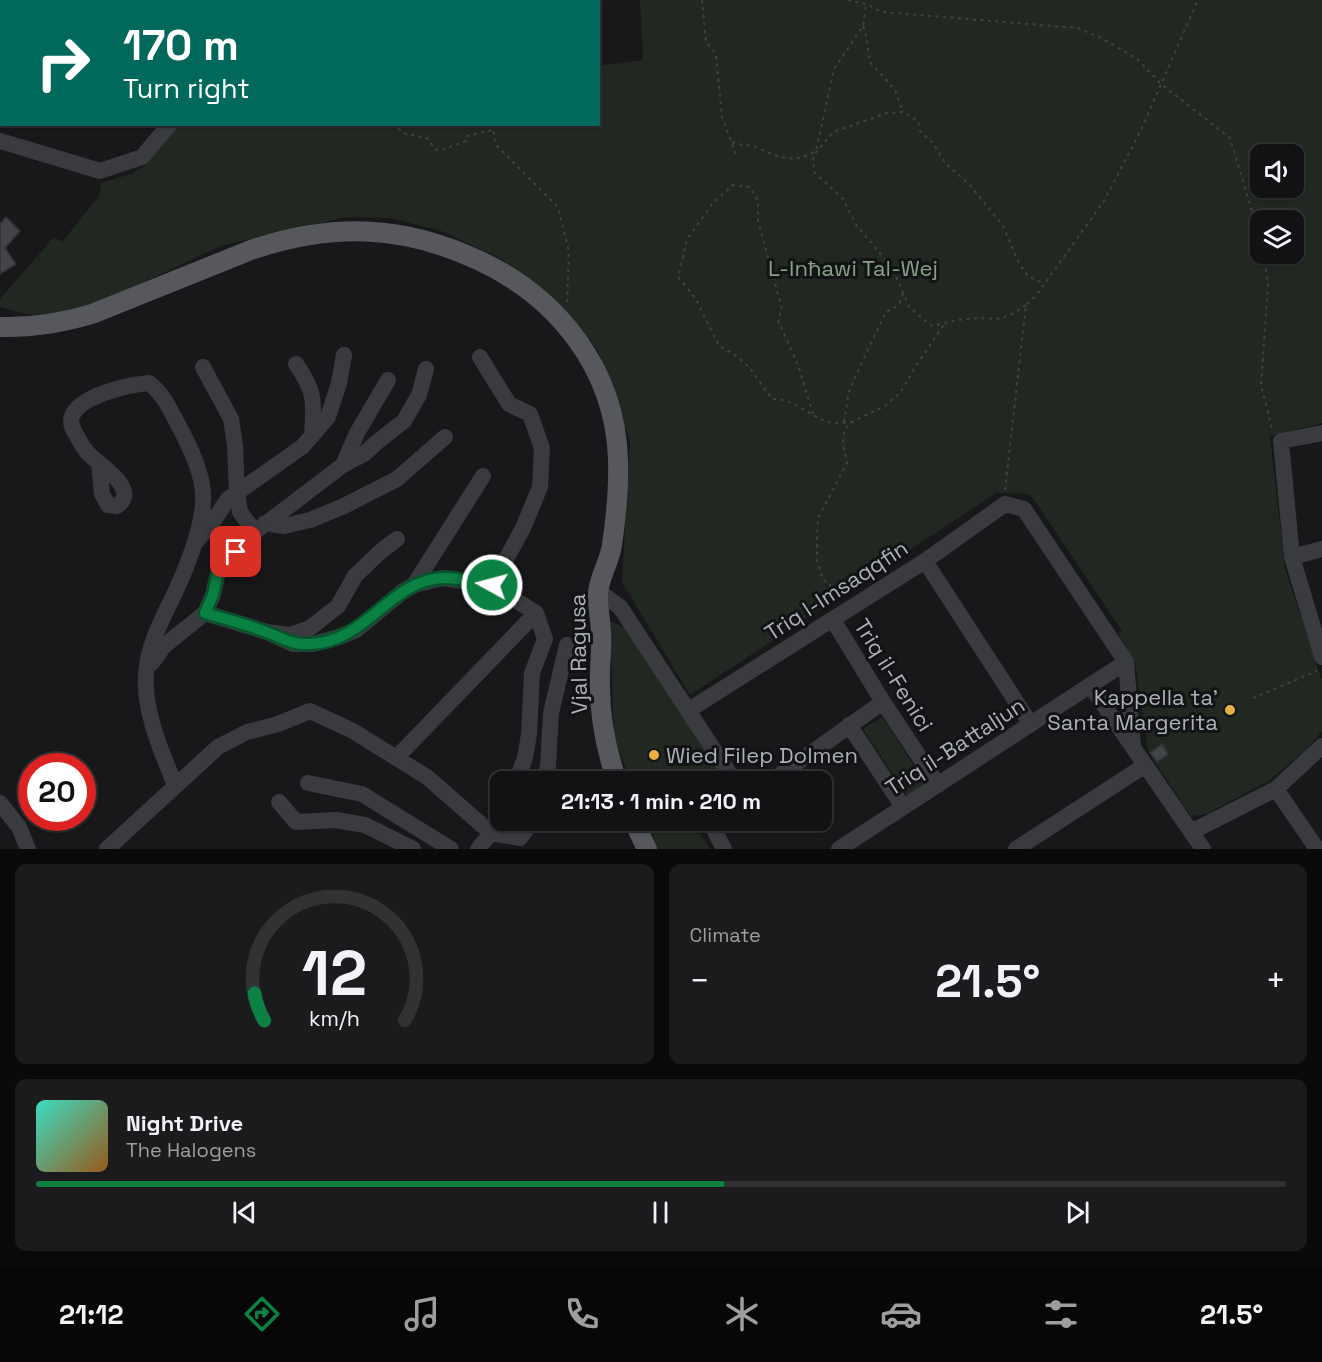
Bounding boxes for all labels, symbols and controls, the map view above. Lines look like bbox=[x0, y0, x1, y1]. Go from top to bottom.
text: 170 m bbox=[123, 19, 239, 72]
icon: right bbox=[24, 24, 102, 102]
text: Turn right bbox=[123, 71, 250, 106]
map controls bbox=[1250, 144, 1304, 264]
button: sound bbox=[1250, 144, 1304, 198]
button: layers bbox=[1250, 210, 1304, 264]
park label: L-Inħawi Tal-Wej bbox=[768, 254, 938, 282]
pin bbox=[210, 526, 261, 577]
street label: Triq l-Imsaqqfin bbox=[759, 533, 913, 647]
icon: arrive bbox=[219, 535, 252, 568]
position arrow bbox=[460, 553, 524, 617]
street label: Vjal Ragusa bbox=[563, 593, 593, 715]
street label: Triq il-Fenici bbox=[848, 613, 940, 737]
place label: Kappella ta' Santa Margerita bbox=[1047, 683, 1218, 736]
street label: Triq il-Battaljun bbox=[880, 691, 1030, 801]
marker: Kappella ta' Santa Margerita bbox=[1223, 703, 1237, 717]
place label: Wied Filep Dolmen bbox=[666, 741, 858, 769]
marker: Wied Filep Dolmen bbox=[647, 748, 661, 762]
speed limit sign: 20 bbox=[18, 753, 96, 831]
text: 21:13 · 1 min · 210 m bbox=[561, 787, 761, 815]
text: Climate bbox=[690, 922, 761, 948]
text: 12 bbox=[302, 934, 367, 1013]
text: 21.5° bbox=[935, 953, 1040, 1010]
text: − bbox=[690, 960, 710, 1002]
text: + bbox=[1266, 960, 1286, 1002]
text: km/h bbox=[309, 1005, 360, 1032]
text: Night Drive bbox=[126, 1109, 243, 1137]
text: The Halogens bbox=[126, 1137, 256, 1163]
icon: previous bbox=[228, 1196, 261, 1229]
icon: pause bbox=[644, 1196, 677, 1229]
icon: next bbox=[1061, 1196, 1094, 1229]
icon: directions bbox=[241, 1293, 283, 1335]
icon: music bbox=[401, 1293, 443, 1335]
icon: phone bbox=[561, 1293, 603, 1335]
icon: climate bbox=[721, 1293, 763, 1335]
icon: car bbox=[880, 1293, 922, 1335]
icon: filters bbox=[1040, 1293, 1082, 1335]
text: 21:12 bbox=[59, 1297, 123, 1332]
text: 21.5° bbox=[1200, 1297, 1263, 1332]

